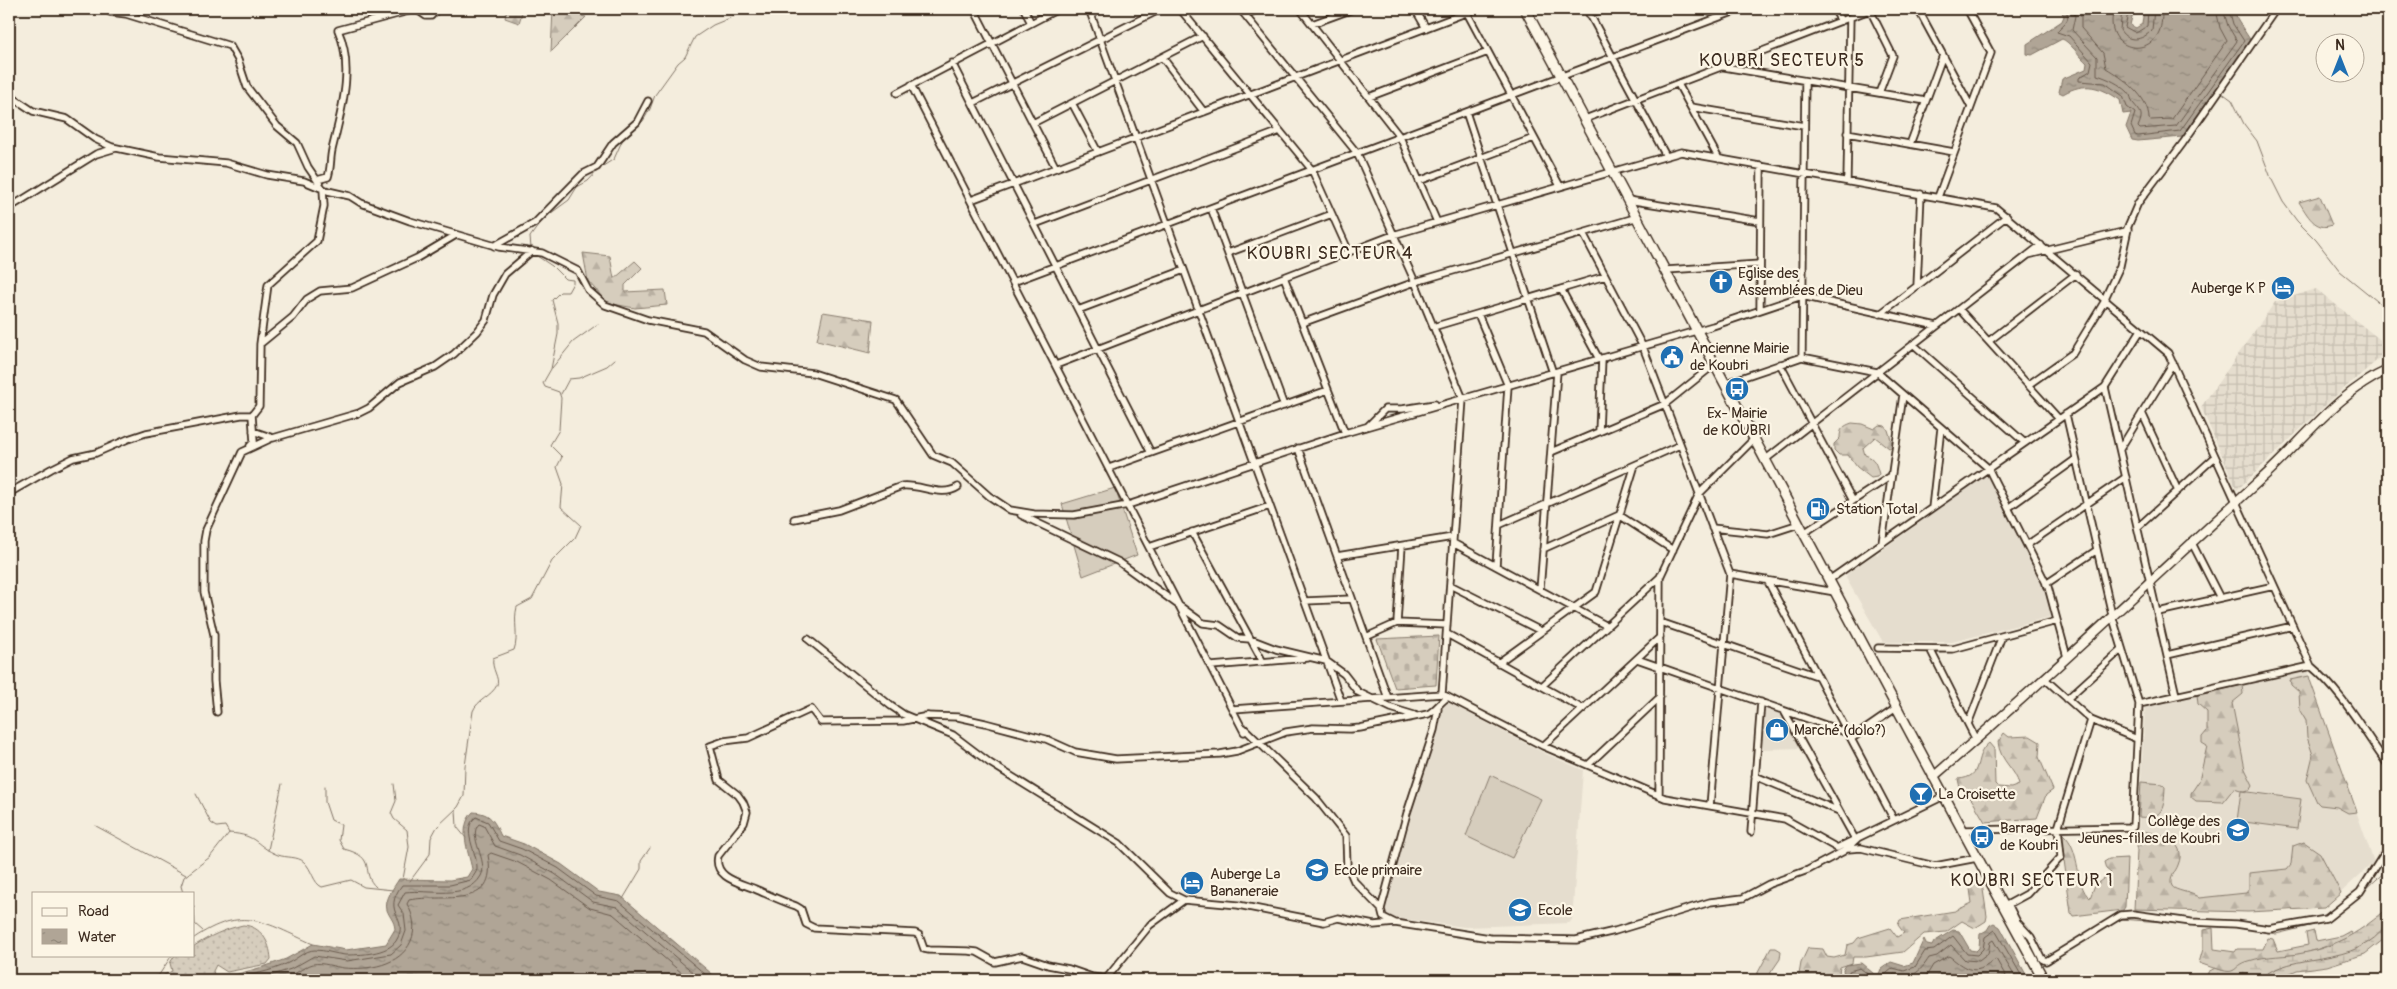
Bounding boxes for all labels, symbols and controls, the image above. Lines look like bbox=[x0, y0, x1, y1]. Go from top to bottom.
north arrow bbox=[2314, 32, 2364, 82]
text: N bbox=[2335, 37, 2345, 54]
district label: KOUBRI SECTEUR 5 bbox=[1699, 49, 1865, 72]
district label: KOUBRI SECTEUR 4 bbox=[1247, 242, 1413, 265]
place label: Eglise des Assemblées de Dieu bbox=[1738, 264, 1863, 300]
church icon: Eglise des Assemblées de Dieu bbox=[1708, 269, 1734, 295]
hotel icon: Auberge K P bbox=[2270, 275, 2296, 301]
place label: Auberge K P bbox=[2190, 279, 2266, 298]
place label: Ancienne Mairie de Koubri bbox=[1690, 339, 1790, 375]
public building icon: Ancienne Mairie de Koubri bbox=[1659, 344, 1685, 370]
bus stop icon: Ex- Mairie de KOUBRI bbox=[1724, 376, 1750, 402]
place label: Ex- Mairie de KOUBRI bbox=[1703, 404, 1771, 440]
fuel station icon: Station Total bbox=[1805, 496, 1831, 522]
place label: Station Total bbox=[1836, 500, 1918, 519]
shop icon: Marché (dolo?) bbox=[1764, 717, 1790, 743]
place label: Marché (dolo?) bbox=[1794, 721, 1886, 740]
bar icon: La Croisette bbox=[1908, 781, 1934, 807]
place label: La Croisette bbox=[1938, 785, 2016, 804]
place label: Collège des Jeunes-filles de Koubri bbox=[2077, 812, 2220, 848]
school or university icon: Collège des Jeunes-filles de Koubri bbox=[2225, 817, 2251, 843]
place label: Barrage de Koubri bbox=[2000, 819, 2059, 855]
bus stop icon: Barrage de Koubri bbox=[1969, 824, 1995, 850]
school or university icon: Ecole primaire bbox=[1304, 857, 1330, 883]
place label: Ecole primaire bbox=[1334, 861, 1422, 880]
place label: Auberge La Bananeraie bbox=[1210, 865, 1280, 901]
district label: KOUBRI SECTEUR 1 bbox=[1950, 869, 2114, 892]
hotel icon: Auberge La Bananeraie bbox=[1179, 870, 1205, 896]
legend bbox=[32, 892, 195, 956]
school or university icon: Ecole bbox=[1507, 897, 1533, 923]
place label: Ecole bbox=[1538, 901, 1573, 920]
text: Road bbox=[78, 902, 109, 921]
text: Water bbox=[78, 928, 117, 947]

